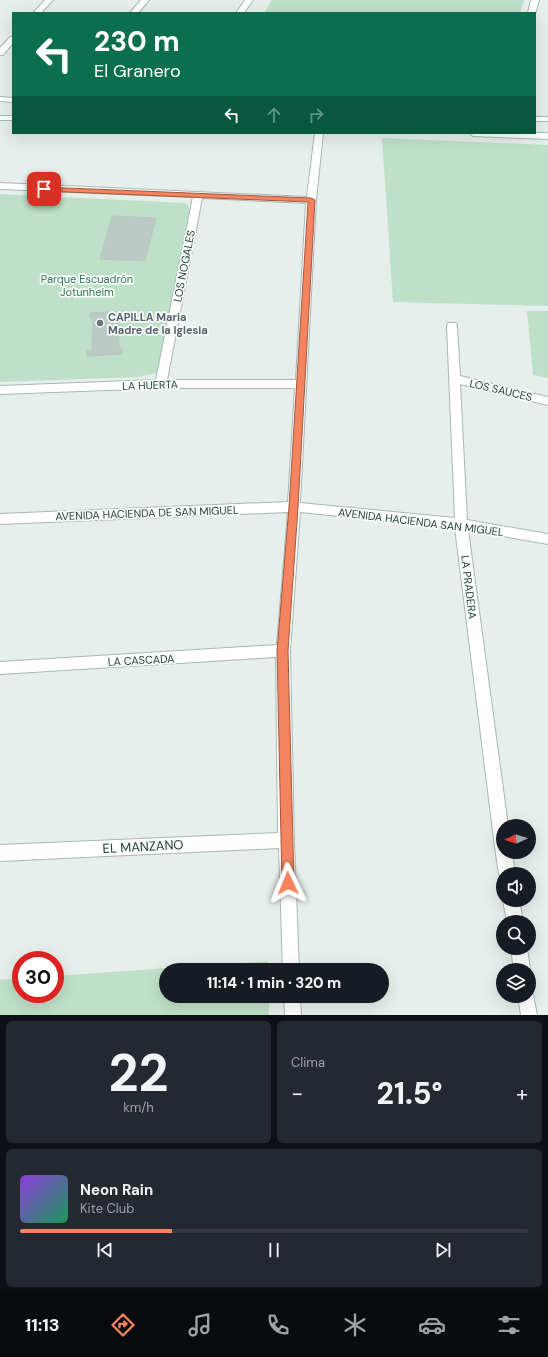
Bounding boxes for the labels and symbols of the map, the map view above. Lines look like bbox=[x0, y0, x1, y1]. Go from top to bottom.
pin bbox=[27, 172, 61, 206]
street label: LOS NOGALES bbox=[170, 229, 198, 303]
park label: Parque Escuadrón Jotunheim bbox=[41, 272, 133, 299]
place label: CAPILLA Maria Madre de la Iglesia bbox=[108, 310, 208, 337]
marker: CAPILLA Maria Madre de la Iglesia bbox=[95, 318, 105, 328]
street label: LOS SAUCES bbox=[468, 376, 534, 404]
street label: LA HUERTA bbox=[122, 377, 178, 393]
street label: AVENIDA HACIENDA DE SAN MIGUEL bbox=[55, 503, 239, 523]
street label: AVENIDA HACIENDA SAN MIGUEL bbox=[337, 505, 505, 539]
street label: LA PRADERA bbox=[458, 554, 480, 620]
street label: LA CASCADA bbox=[107, 651, 175, 669]
north arrow bbox=[496, 819, 536, 859]
street label: EL MANZANO bbox=[102, 836, 184, 857]
position arrow bbox=[267, 862, 309, 904]
speed limit sign: 30 bbox=[12, 951, 64, 1003]

